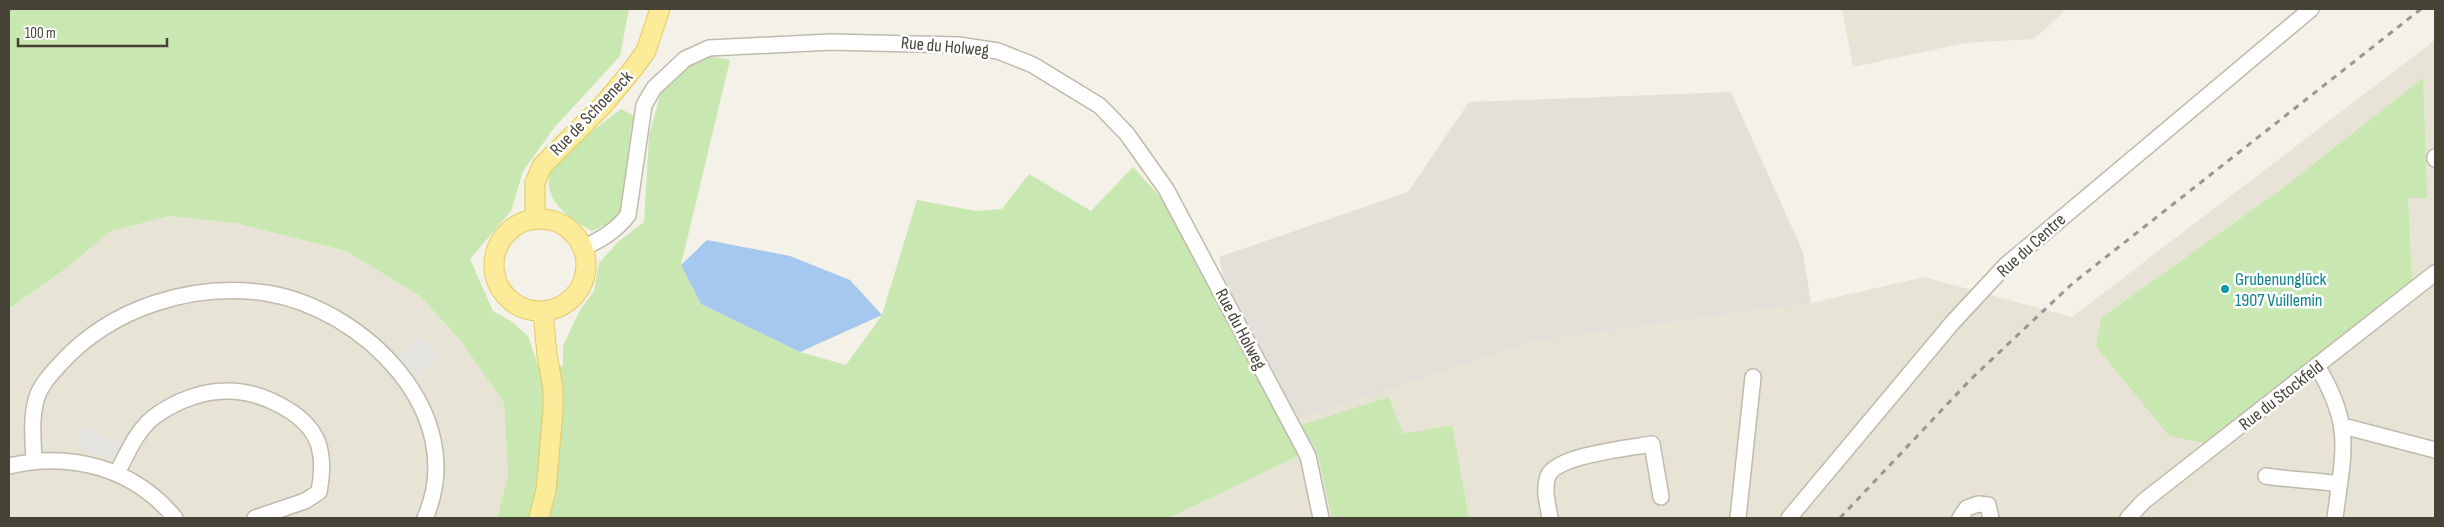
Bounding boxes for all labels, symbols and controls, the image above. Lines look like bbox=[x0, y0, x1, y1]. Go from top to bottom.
scale bar bbox=[18, 15, 166, 47]
text: 100 m bbox=[25, 24, 56, 43]
street label: Rue du Holweg bbox=[900, 32, 990, 61]
street label: Rue de Schoeneck bbox=[546, 66, 637, 160]
street label: Rue du Centre bbox=[1993, 209, 2070, 282]
place label: Grubenunglück 1907 Vuillemin bbox=[2235, 269, 2327, 311]
marker: Grubenunglück 1907 Vuillemin bbox=[2219, 283, 2231, 295]
street label: Rue du Holweg bbox=[1211, 285, 1271, 373]
street label: Rue du Stockfeld bbox=[2235, 356, 2328, 435]

